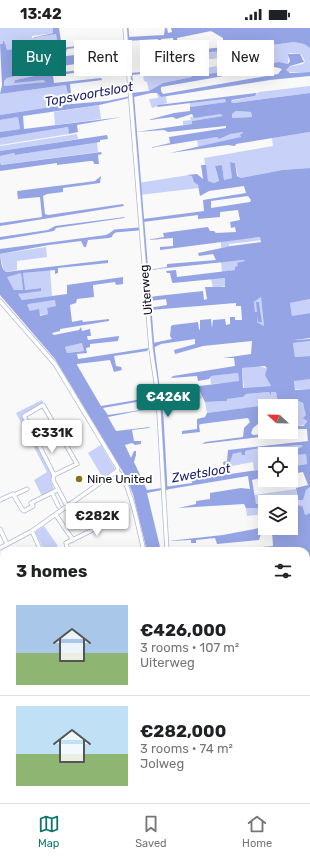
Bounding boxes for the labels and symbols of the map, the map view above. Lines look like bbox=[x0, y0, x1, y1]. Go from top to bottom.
water label: Topsvoortsloot bbox=[44, 79, 135, 109]
street label: Uiterweg bbox=[137, 264, 155, 316]
pin: €426K bbox=[140, 384, 196, 418]
north arrow bbox=[258, 399, 298, 439]
pin: €331K bbox=[24, 420, 80, 454]
water label: Zwetsloot bbox=[169, 460, 233, 486]
place label: Nine United bbox=[87, 472, 152, 486]
marker: Nine United bbox=[74, 474, 84, 484]
pin: €282K bbox=[69, 503, 125, 537]

